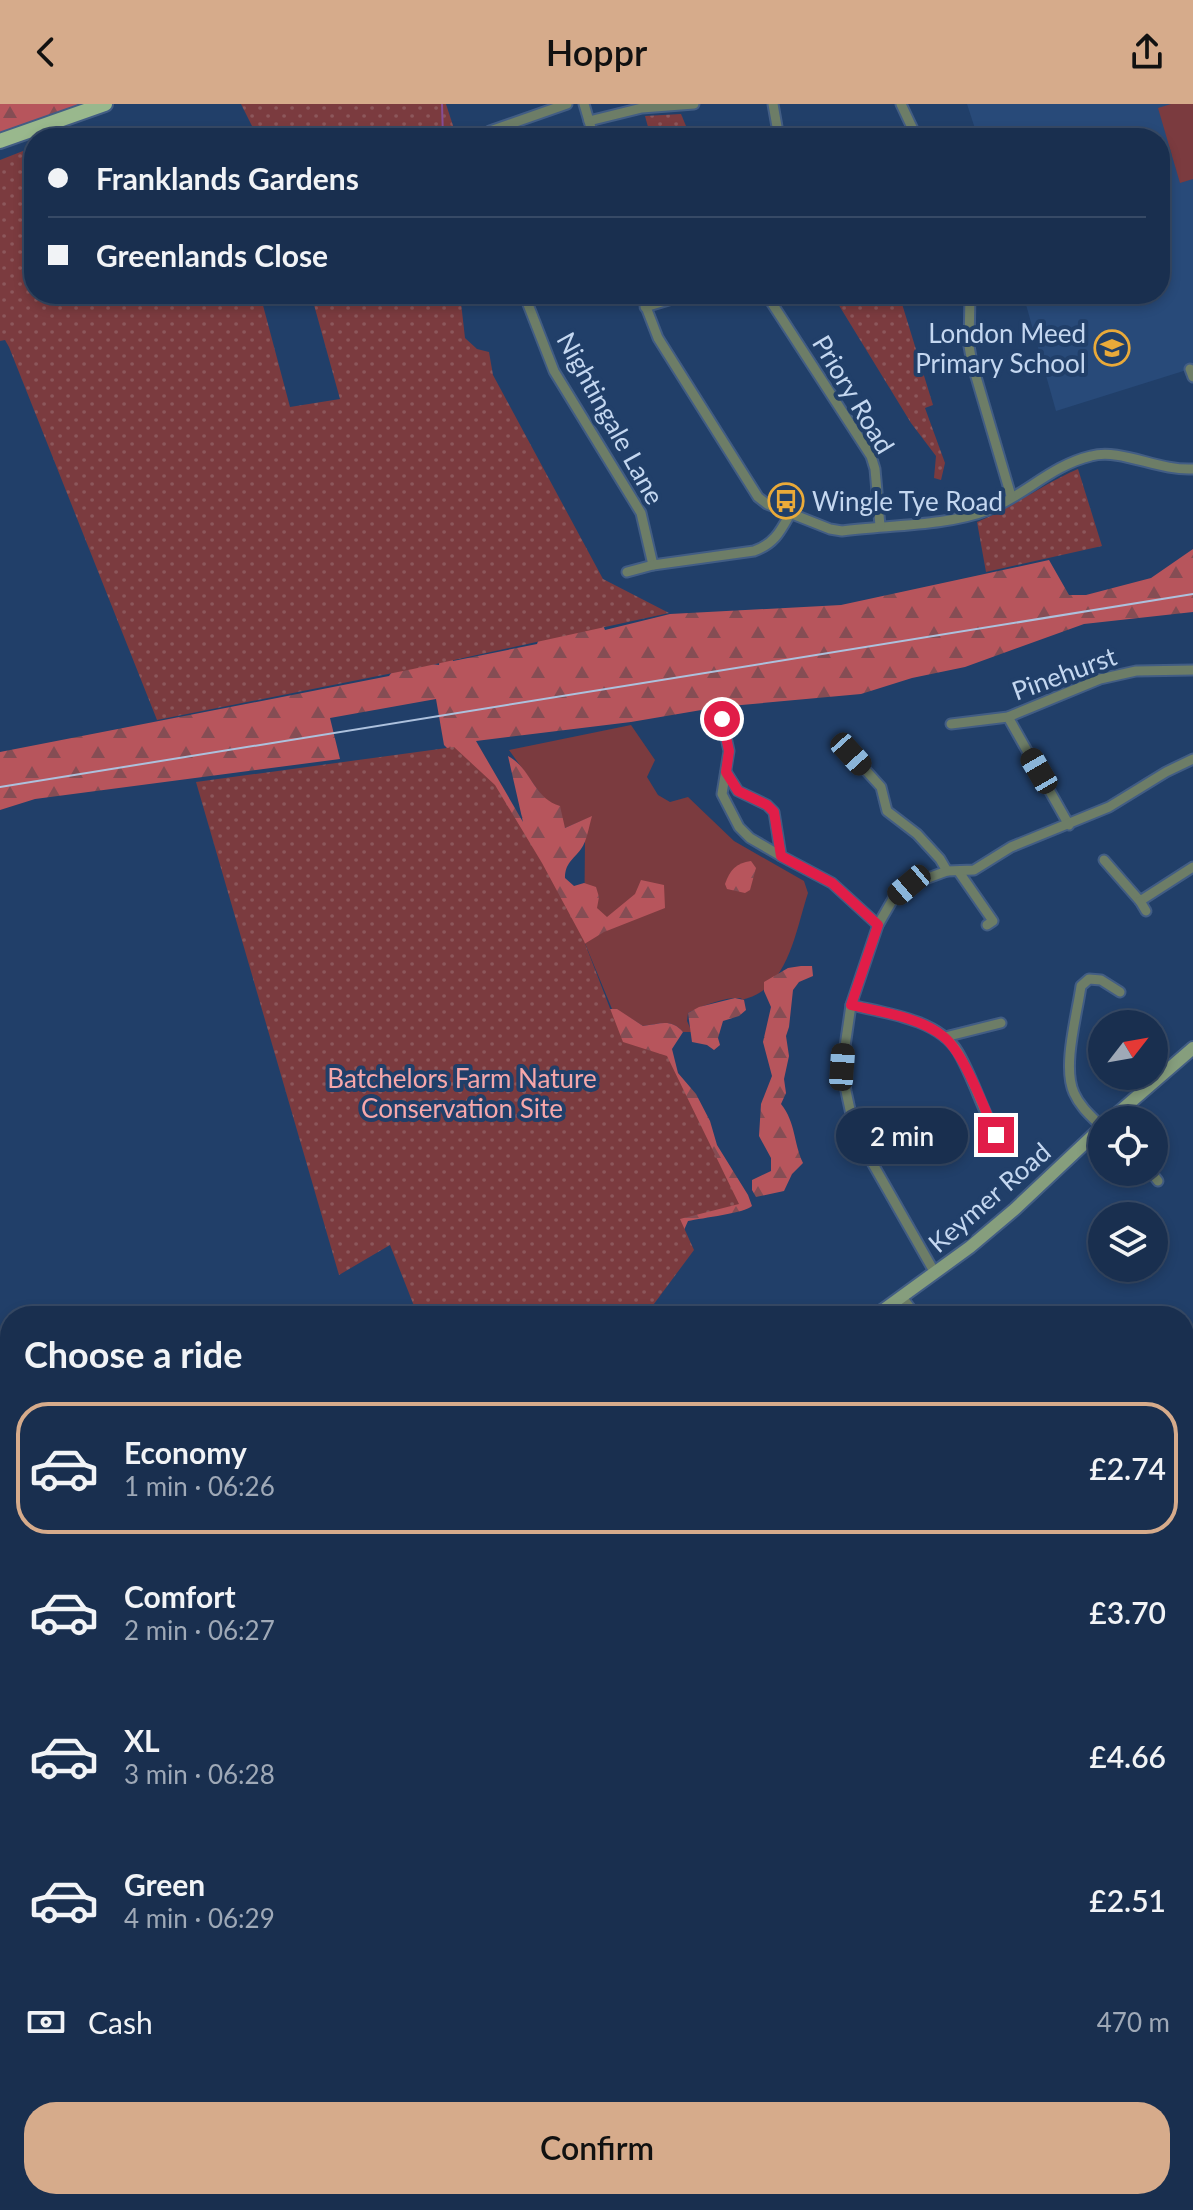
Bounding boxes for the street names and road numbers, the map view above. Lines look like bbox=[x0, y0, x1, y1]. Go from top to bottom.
street label: Nightingale Lane bbox=[551, 326, 671, 510]
street label: Priory Road bbox=[806, 329, 902, 459]
street label: Pinehurst bbox=[1007, 639, 1121, 707]
street label: Keymer Road bbox=[921, 1135, 1057, 1259]

